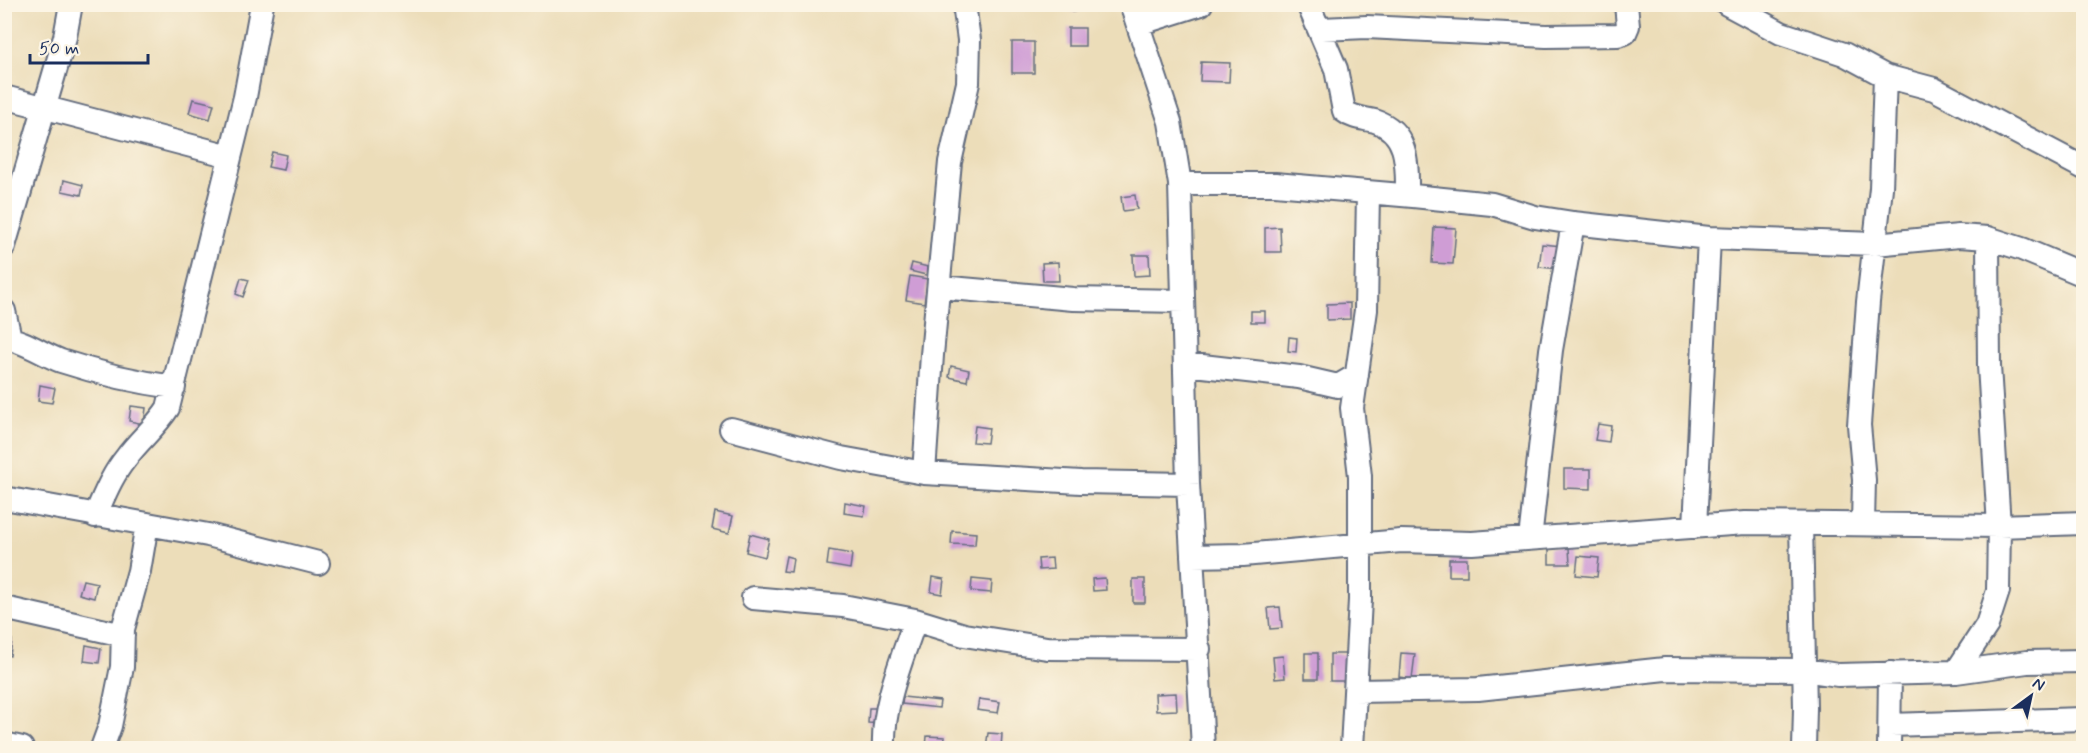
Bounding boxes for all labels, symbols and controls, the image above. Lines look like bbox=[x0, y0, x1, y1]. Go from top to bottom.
scale bar bbox=[30, 27, 148, 65]
text: 50 m bbox=[39, 37, 79, 61]
north arrow bbox=[2001, 666, 2061, 726]
text: N bbox=[2028, 673, 2049, 696]

